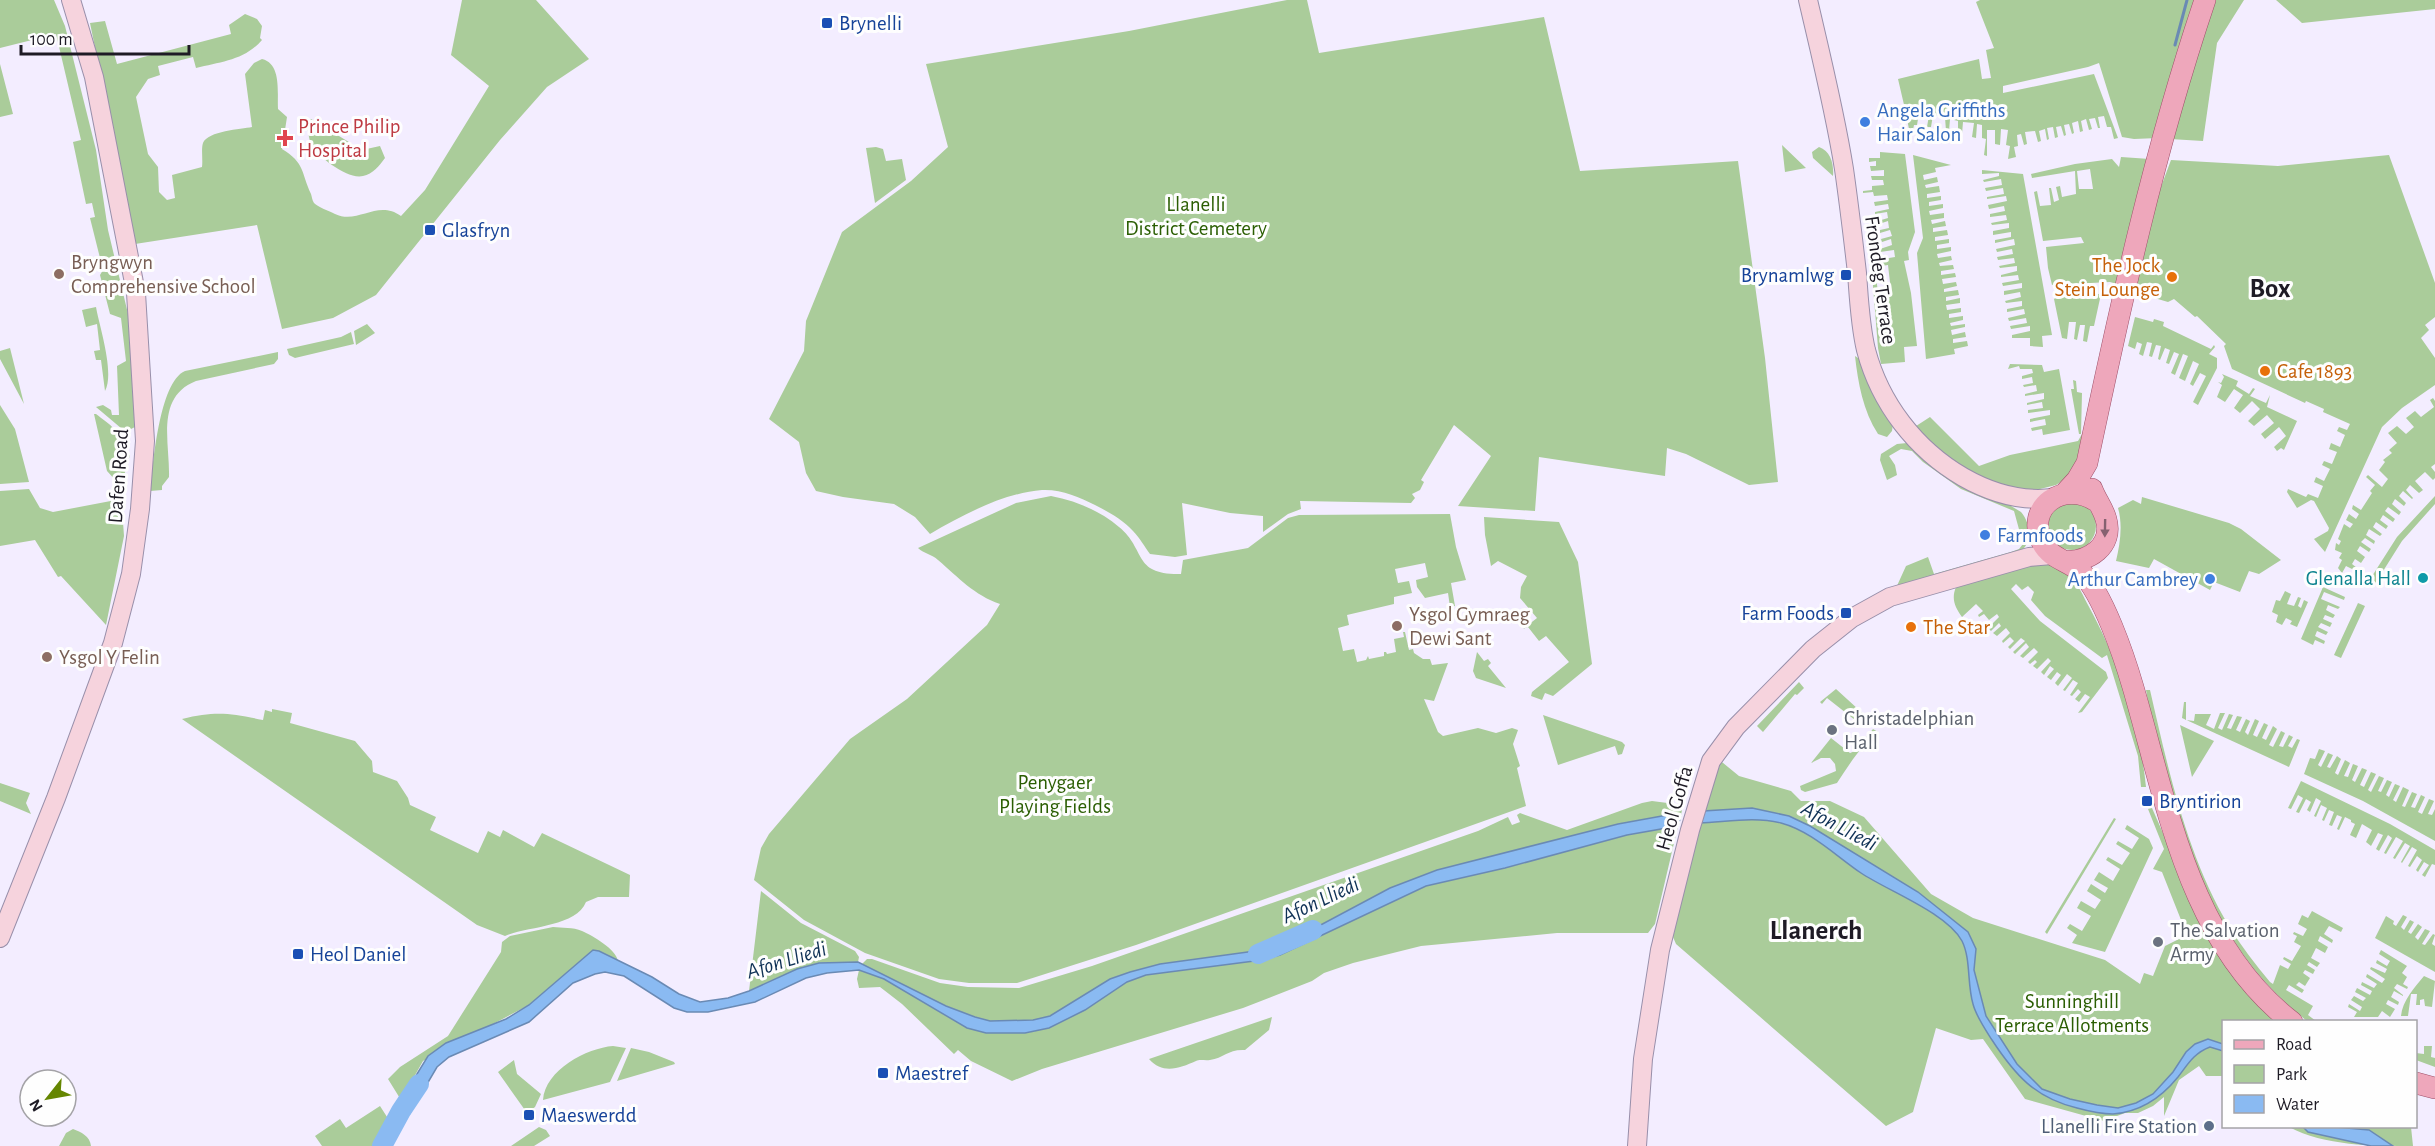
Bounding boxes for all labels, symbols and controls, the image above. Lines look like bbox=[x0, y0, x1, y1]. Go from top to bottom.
place label: Brynelli bbox=[839, 13, 902, 34]
marker: Brynelli bbox=[820, 16, 834, 30]
scale bar bbox=[21, 18, 189, 56]
text: 100 m bbox=[30, 31, 73, 49]
place label: Angela Griffiths Hair Salon bbox=[1877, 100, 2005, 145]
marker: Angela Griffiths Hair Salon bbox=[1858, 115, 1872, 129]
place label: Prince Philip Hospital bbox=[298, 116, 400, 161]
marker: Prince Philip Hospital bbox=[276, 129, 294, 147]
park label: Llanelli District Cemetery bbox=[1125, 194, 1267, 239]
street label: Frondeg Terrace bbox=[1861, 215, 1900, 346]
place label: Glasfryn bbox=[442, 220, 510, 241]
marker: Glasfryn bbox=[423, 223, 437, 237]
place label: Bryngwyn Comprehensive School bbox=[71, 252, 256, 297]
place label: The Jock Stein Lounge bbox=[2055, 255, 2160, 300]
place label: Brynamlwg bbox=[1741, 265, 1835, 286]
marker: Bryngwyn Comprehensive School bbox=[52, 267, 66, 281]
marker: Brynamlwg bbox=[1839, 268, 1853, 282]
marker: The Jock Stein Lounge bbox=[2165, 270, 2179, 284]
district label: Box bbox=[2250, 275, 2291, 302]
place label: Cafe 1893 bbox=[2277, 361, 2352, 382]
marker: Cafe 1893 bbox=[2258, 364, 2272, 378]
street label: Dafen Road bbox=[105, 428, 132, 524]
one-way arrow bbox=[2101, 519, 2110, 538]
place label: Farmfoods bbox=[1997, 525, 2084, 546]
marker: Farmfoods bbox=[1978, 528, 1992, 542]
place label: Glenalla Hall bbox=[2306, 568, 2411, 589]
place label: Arthur Cambrey bbox=[2068, 569, 2198, 590]
marker: Glenalla Hall bbox=[2416, 571, 2430, 585]
marker: Arthur Cambrey bbox=[2203, 572, 2217, 586]
place label: Farm Foods bbox=[1741, 603, 1834, 624]
place label: Ysgol Gymraeg Dewi Sant bbox=[1409, 604, 1531, 649]
marker: Farm Foods bbox=[1839, 606, 1853, 620]
place label: The Star bbox=[1923, 617, 1990, 638]
marker: Ysgol Gymraeg Dewi Sant bbox=[1390, 619, 1404, 633]
marker: The Star bbox=[1904, 620, 1918, 634]
place label: Ysgol Y Felin bbox=[59, 647, 160, 668]
marker: Ysgol Y Felin bbox=[40, 650, 54, 664]
place label: Christadelphian Hall bbox=[1844, 708, 1974, 753]
marker: Christadelphian Hall bbox=[1825, 723, 1839, 737]
street label: Heol Goffa bbox=[1652, 763, 1697, 853]
park label: Penygaer Playing Fields bbox=[999, 772, 1111, 817]
place label: Bryntirion bbox=[2159, 791, 2242, 812]
marker: Bryntirion bbox=[2140, 794, 2154, 808]
water label: Afon Lliedi bbox=[1797, 796, 1881, 855]
water label: Afon Lliedi bbox=[1278, 872, 1363, 928]
district label: Llanerch bbox=[1770, 917, 1862, 944]
place label: The Salvation Army bbox=[2170, 920, 2279, 965]
marker: The Salvation Army bbox=[2151, 935, 2165, 949]
water label: Afon Lliedi bbox=[743, 937, 829, 983]
place label: Heol Daniel bbox=[310, 944, 406, 965]
marker: Heol Daniel bbox=[291, 947, 305, 961]
park label: Sunninghill Terrace Allotments bbox=[1995, 991, 2149, 1036]
legend bbox=[2222, 1020, 2417, 1128]
text: Road bbox=[2276, 1036, 2312, 1054]
place label: Maestref bbox=[895, 1063, 970, 1084]
marker: Maestref bbox=[876, 1066, 890, 1080]
text: Park bbox=[2276, 1066, 2308, 1084]
north arrow bbox=[18, 1068, 78, 1128]
text: N bbox=[26, 1096, 46, 1114]
text: Water bbox=[2276, 1096, 2319, 1114]
place label: Maeswerdd bbox=[541, 1105, 637, 1126]
marker: Maeswerdd bbox=[522, 1108, 536, 1122]
place label: Llanelli Fire Station bbox=[2041, 1116, 2197, 1137]
marker: Llanelli Fire Station bbox=[2202, 1119, 2216, 1133]

